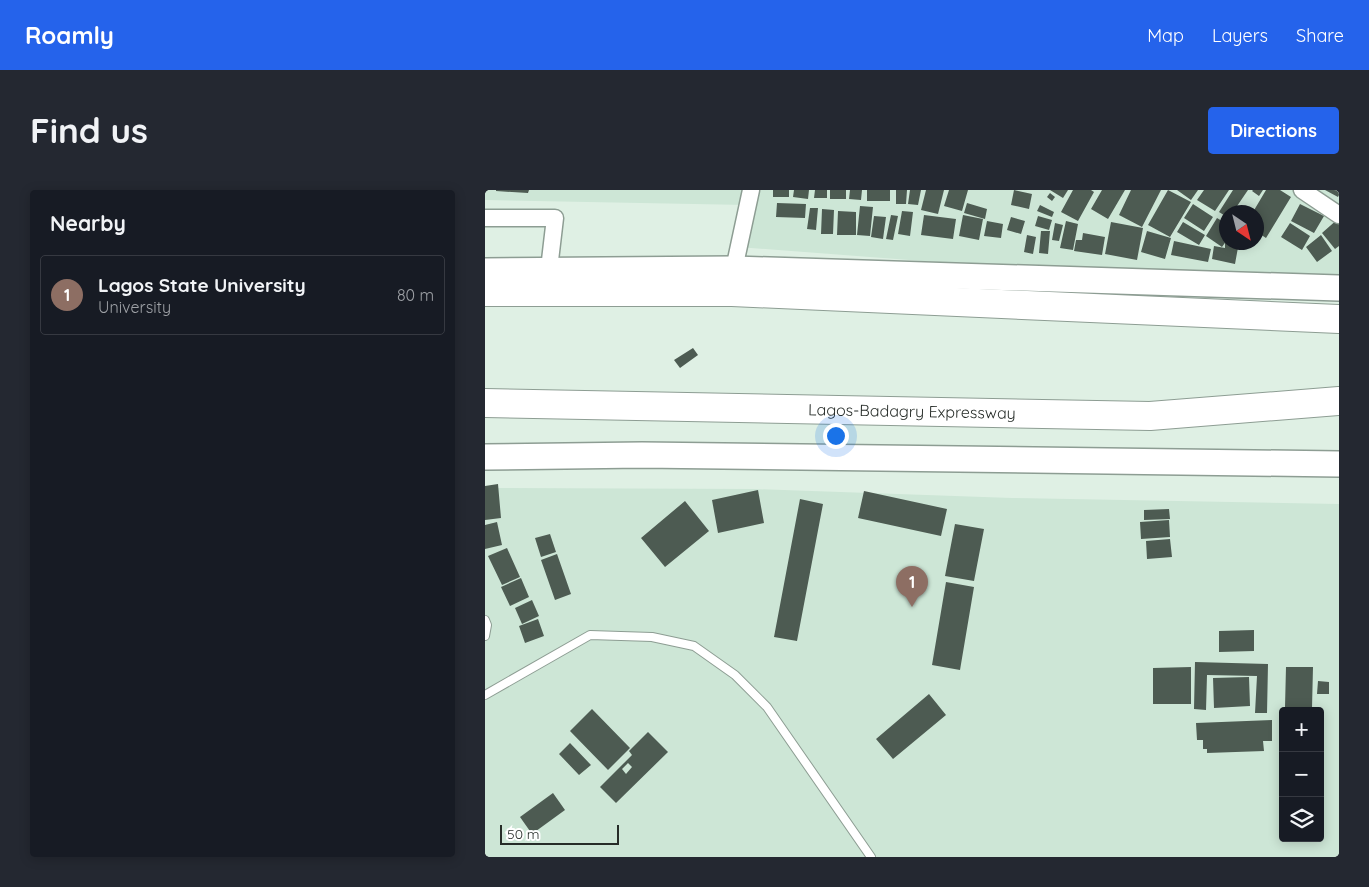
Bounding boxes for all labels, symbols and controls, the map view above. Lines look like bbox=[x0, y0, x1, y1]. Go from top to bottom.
text: Roamly bbox=[25, 20, 114, 50]
text: Map bbox=[1147, 24, 1184, 47]
text: Layers bbox=[1212, 24, 1268, 47]
text: Share bbox=[1296, 24, 1344, 47]
button: Directions bbox=[1208, 107, 1339, 154]
text: Find us bbox=[30, 108, 148, 152]
north arrow bbox=[1219, 205, 1264, 250]
text: Nearby bbox=[50, 210, 126, 236]
text: Lagos State University bbox=[98, 273, 306, 297]
text: 1 bbox=[64, 285, 70, 305]
text: 80 m bbox=[397, 285, 434, 305]
text: University bbox=[98, 297, 171, 317]
street label: Lagos-Badagry Expressway bbox=[808, 399, 1016, 423]
your location bbox=[823, 423, 849, 449]
pin: 1 bbox=[896, 566, 928, 607]
map controls bbox=[1279, 707, 1324, 842]
button: + bbox=[1279, 707, 1324, 752]
button: − bbox=[1279, 752, 1324, 797]
button: layers bbox=[1279, 797, 1324, 842]
scale bar bbox=[500, 822, 619, 845]
text: 50 m bbox=[507, 825, 540, 843]

